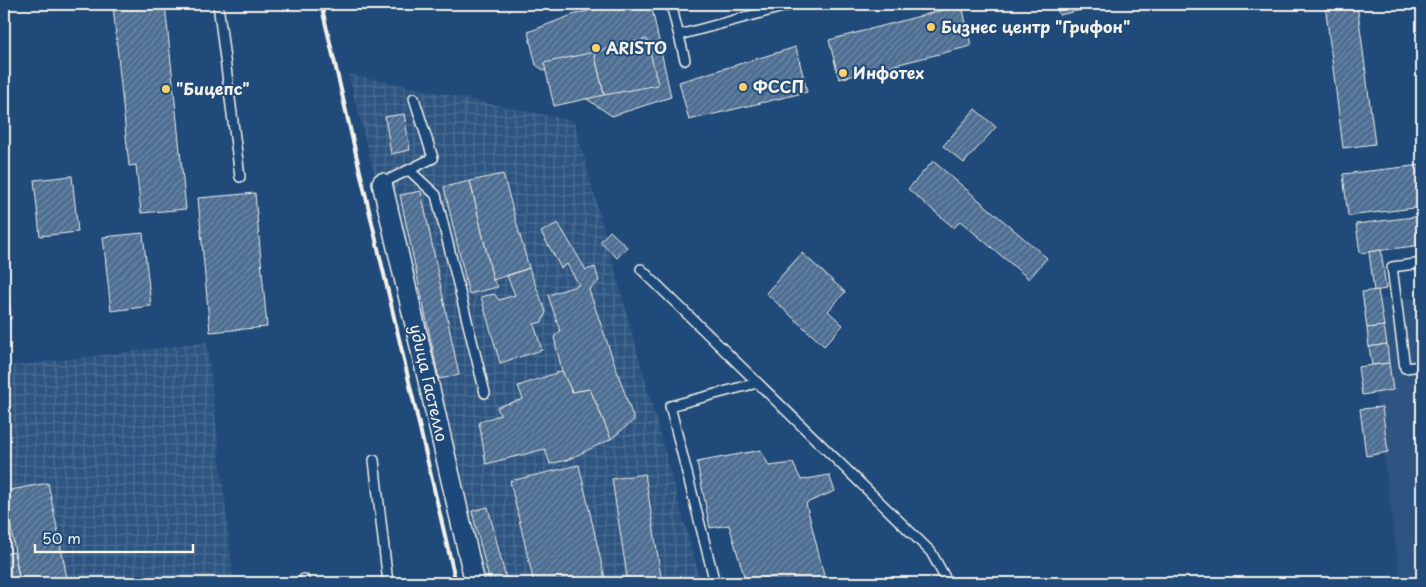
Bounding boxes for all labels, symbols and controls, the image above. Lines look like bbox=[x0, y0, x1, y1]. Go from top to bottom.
place label: Бизнес центр "Грифон" bbox=[941, 14, 1130, 38]
marker: Бизнес центр "Грифон" bbox=[925, 21, 937, 33]
place label: ARISTO bbox=[606, 35, 667, 59]
marker: ARISTO bbox=[590, 42, 602, 54]
place label: Инфотех bbox=[853, 60, 924, 84]
marker: Инфотех bbox=[837, 67, 849, 79]
place label: ФССП bbox=[753, 74, 804, 98]
place label: "Бицепс" bbox=[176, 76, 250, 100]
marker: ФССП bbox=[737, 81, 749, 93]
marker: "Бицепс" bbox=[160, 83, 172, 95]
street label: удица Гастелло bbox=[405, 322, 455, 444]
scale bar bbox=[35, 522, 192, 554]
text: 50 m bbox=[42, 526, 81, 549]

